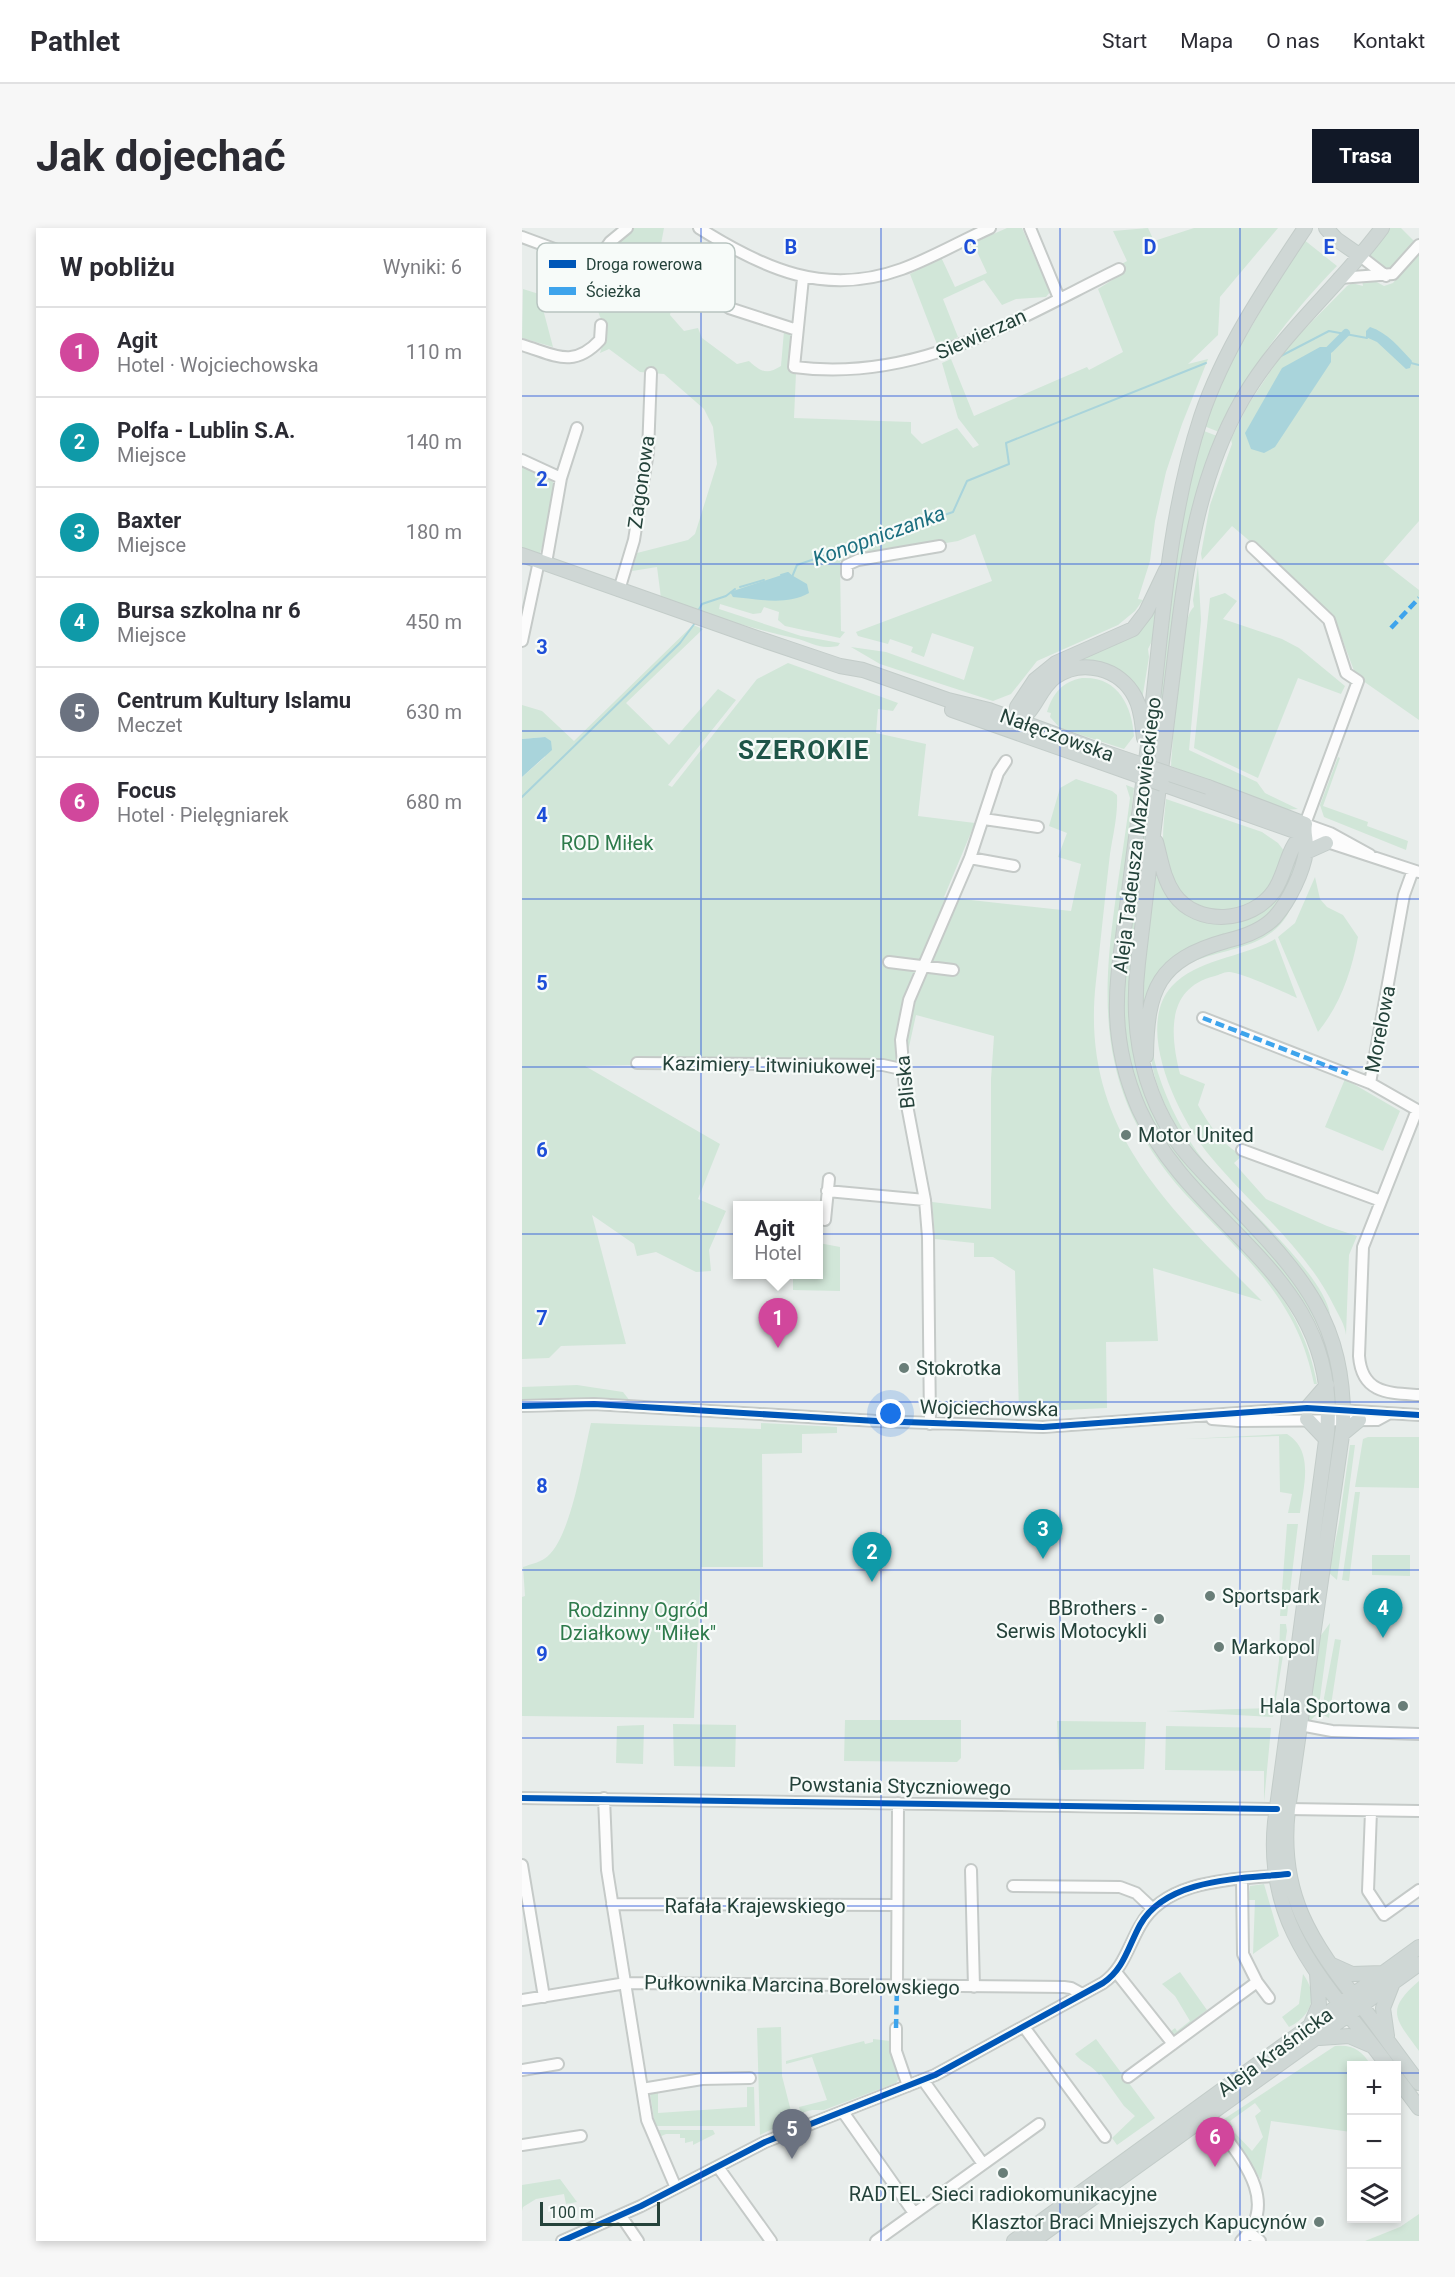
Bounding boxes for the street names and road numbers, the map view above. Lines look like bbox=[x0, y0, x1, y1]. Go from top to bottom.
street label: Siewierzan bbox=[932, 303, 1030, 365]
street label: Zagonowa bbox=[623, 434, 659, 530]
street label: Aleja Tadeusza Mazowieckiego bbox=[1108, 695, 1166, 975]
street label: Nałęczowska bbox=[997, 703, 1117, 767]
street label: Morelowa bbox=[1360, 983, 1400, 1075]
street label: Kazimiery Litwiniukowej bbox=[662, 1051, 876, 1079]
street label: Bliska bbox=[890, 1054, 920, 1110]
street label: Wojciechowska bbox=[919, 1395, 1059, 1421]
street label: Powstania Styczniowego bbox=[789, 1772, 1011, 1800]
street label: Rafała Krajewskiego bbox=[664, 1894, 846, 1918]
street label: Pułkownika Marcina Borelowskiego bbox=[644, 1970, 960, 2000]
street label: Aleja Kraśnicka bbox=[1213, 2002, 1337, 2102]

